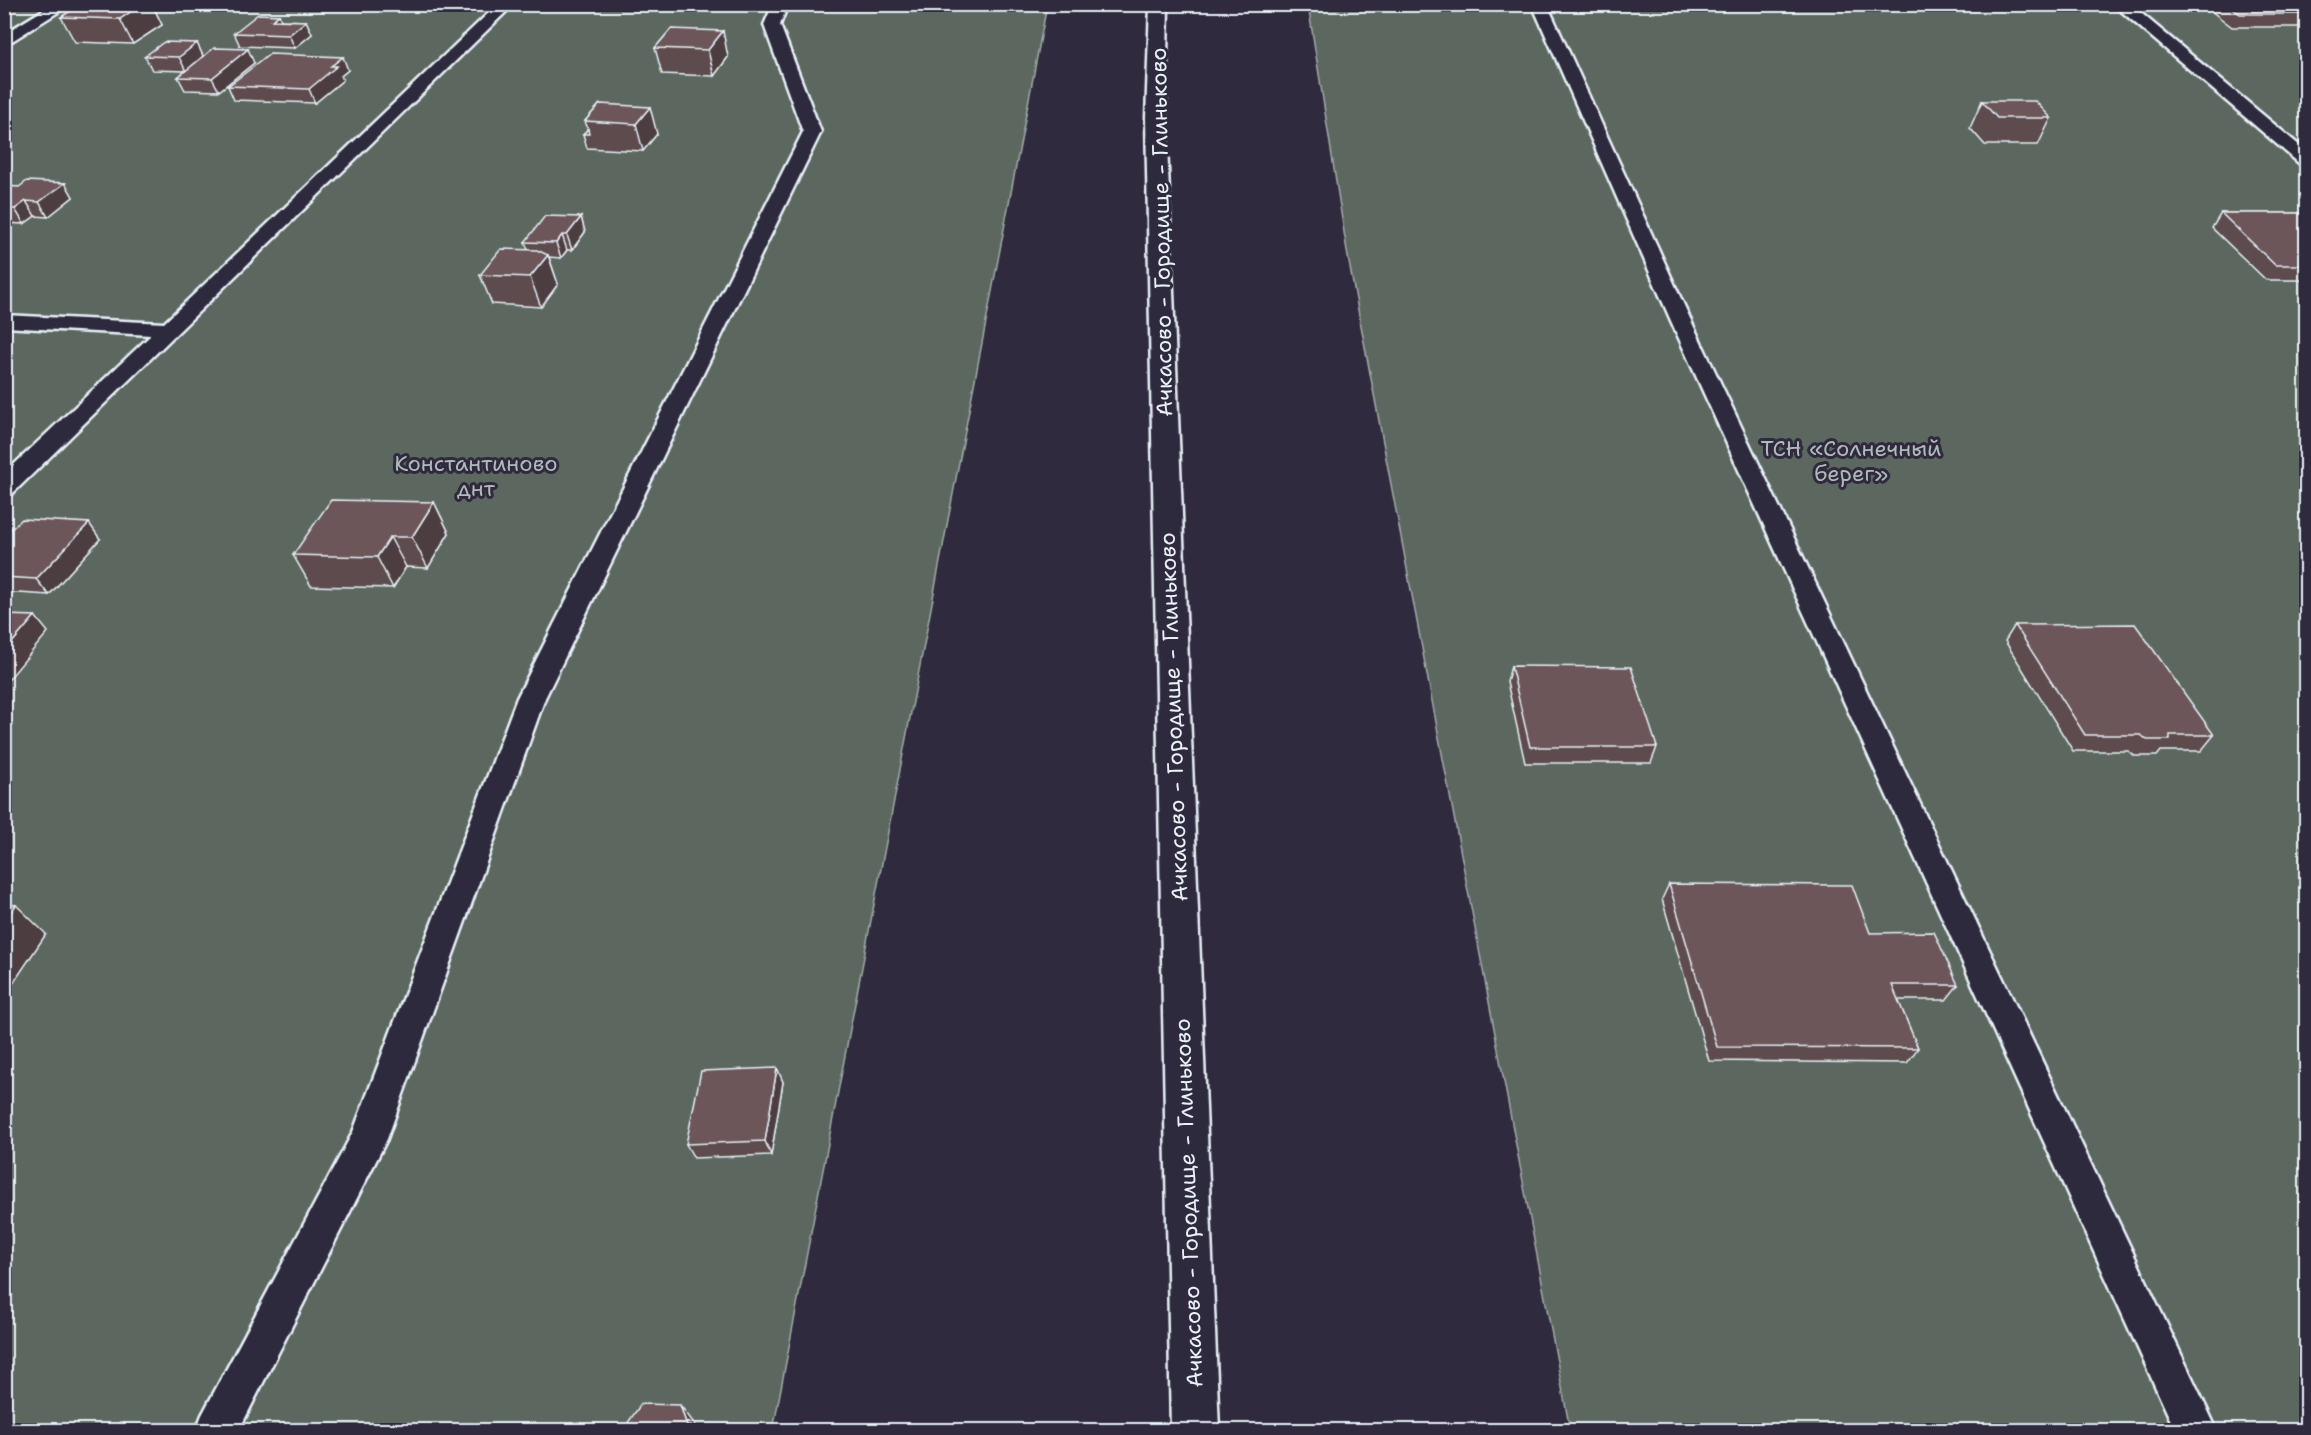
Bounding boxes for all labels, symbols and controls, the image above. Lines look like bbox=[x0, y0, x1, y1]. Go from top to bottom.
street label: Ачкасово - Городище - Глиньково bbox=[1144, 47, 1179, 417]
park label: ТСН «Солнечный берег» bbox=[1760, 434, 1942, 488]
park label: Константиново днт bbox=[394, 449, 558, 503]
street label: Ачкасово - Городище - Глиньково bbox=[1153, 532, 1194, 902]
street label: Ачкасово - Городище - Глиньково bbox=[1168, 1018, 1209, 1388]

